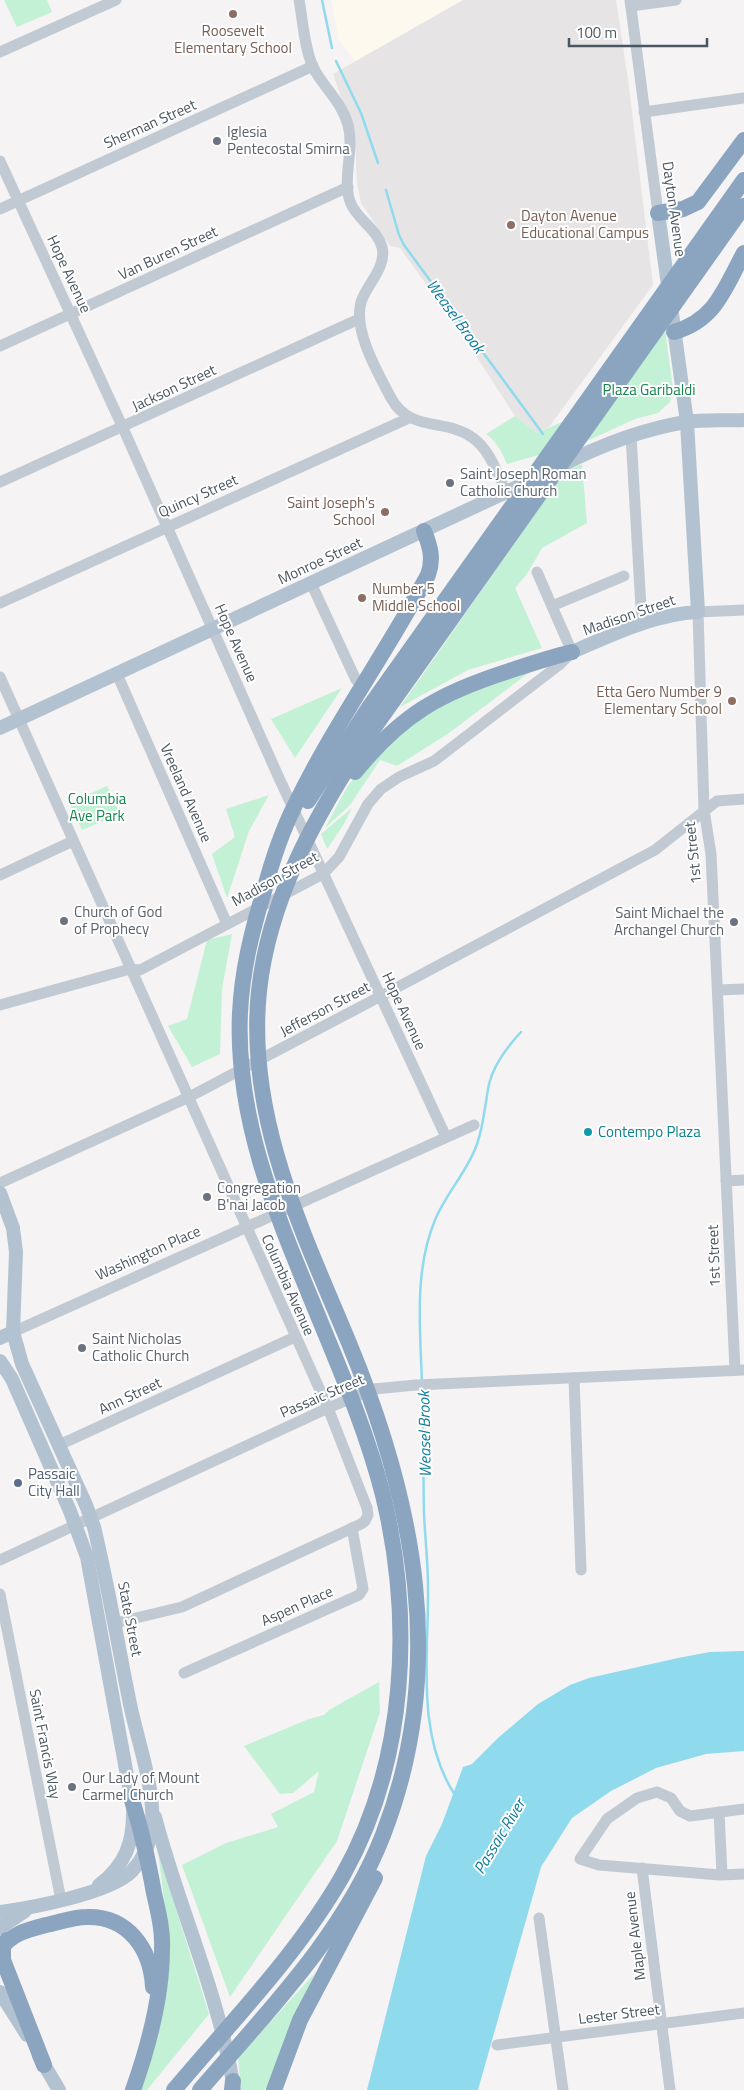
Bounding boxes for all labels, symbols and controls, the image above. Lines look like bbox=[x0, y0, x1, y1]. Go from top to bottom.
marker: Roosevelt Elementary School bbox=[227, 8, 239, 20]
scale bar bbox=[569, 15, 706, 47]
place label: Roosevelt Elementary School bbox=[174, 19, 292, 59]
text: 100 m bbox=[576, 21, 617, 44]
street label: Sherman Street bbox=[100, 93, 200, 154]
place label: Iglesia Pentecostal Smirna bbox=[227, 120, 350, 160]
marker: Iglesia Pentecostal Smirna bbox=[211, 135, 223, 147]
street label: Dayton Avenue bbox=[656, 160, 693, 258]
place label: Dayton Avenue Educational Campus bbox=[521, 204, 649, 244]
street label: Van Buren Street bbox=[114, 219, 222, 286]
marker: Dayton Avenue Educational Campus bbox=[505, 219, 517, 231]
street label: Hope Avenue bbox=[41, 231, 98, 317]
water label: Weasel Brook bbox=[421, 274, 492, 360]
street label: Jackson Street bbox=[128, 358, 220, 417]
park label: Plaza Garibaldi bbox=[603, 378, 695, 401]
place label: Saint Joseph Roman Catholic Church bbox=[460, 462, 587, 502]
street label: Quincy Street bbox=[154, 467, 242, 523]
marker: Saint Joseph Roman Catholic Church bbox=[444, 477, 456, 489]
place label: Saint Joseph's School bbox=[287, 491, 375, 531]
marker: Saint Joseph's School bbox=[379, 506, 391, 518]
street label: Monroe Street bbox=[274, 531, 367, 590]
place label: Number 5 Middle School bbox=[372, 577, 460, 617]
street label: Madison Street bbox=[580, 588, 679, 641]
marker: Number 5 Middle School bbox=[356, 592, 368, 604]
street label: Hope Avenue bbox=[209, 600, 264, 686]
place label: Etta Gero Number 9 Elementary School bbox=[596, 680, 722, 720]
marker: Etta Gero Number 9 Elementary School bbox=[726, 695, 738, 707]
street label: Vreeland Avenue bbox=[154, 740, 218, 846]
park label: Columbia Ave Park bbox=[68, 787, 127, 827]
street label: 1st Street bbox=[678, 820, 707, 885]
street label: Madison Street bbox=[227, 845, 323, 912]
place label: Church of God of Prophecy bbox=[74, 900, 162, 940]
place label: Saint Michael the Archangel Church bbox=[614, 901, 724, 941]
marker: Church of God of Prophecy bbox=[58, 915, 70, 927]
marker: Saint Michael the Archangel Church bbox=[728, 916, 740, 928]
street label: Hope Avenue bbox=[376, 968, 433, 1054]
street label: Jefferson Street bbox=[276, 975, 375, 1042]
place label: Contempo Plaza bbox=[598, 1120, 701, 1143]
marker: Contempo Plaza bbox=[582, 1126, 594, 1138]
place label: Congregation B'nai Jacob bbox=[217, 1176, 301, 1216]
marker: Congregation B'nai Jacob bbox=[201, 1191, 213, 1203]
street label: Washington Place bbox=[91, 1219, 204, 1286]
street label: 1st Street bbox=[701, 1224, 726, 1288]
street label: Columbia Avenue bbox=[256, 1230, 321, 1339]
place label: Saint Nicholas Catholic Church bbox=[92, 1327, 189, 1367]
marker: Saint Nicholas Catholic Church bbox=[76, 1342, 88, 1354]
street label: Passaic Street bbox=[276, 1367, 368, 1424]
street label: Ann Street bbox=[95, 1371, 166, 1420]
water label: Weasel Brook bbox=[411, 1389, 437, 1477]
place label: Passaic City Hall bbox=[28, 1462, 80, 1502]
marker: Passaic City Hall bbox=[12, 1477, 24, 1489]
street label: Aspen Place bbox=[257, 1579, 336, 1632]
street label: State Street bbox=[112, 1580, 149, 1659]
street label: Saint Francis Way bbox=[24, 1687, 67, 1801]
place label: Our Lady of Mount Carmel Church bbox=[82, 1766, 200, 1806]
marker: Our Lady of Mount Carmel Church bbox=[66, 1781, 78, 1793]
water label: Passaic River bbox=[467, 1792, 532, 1878]
street label: Maple Avenue bbox=[618, 1890, 651, 1982]
street label: Lester Street bbox=[577, 1997, 662, 2030]

